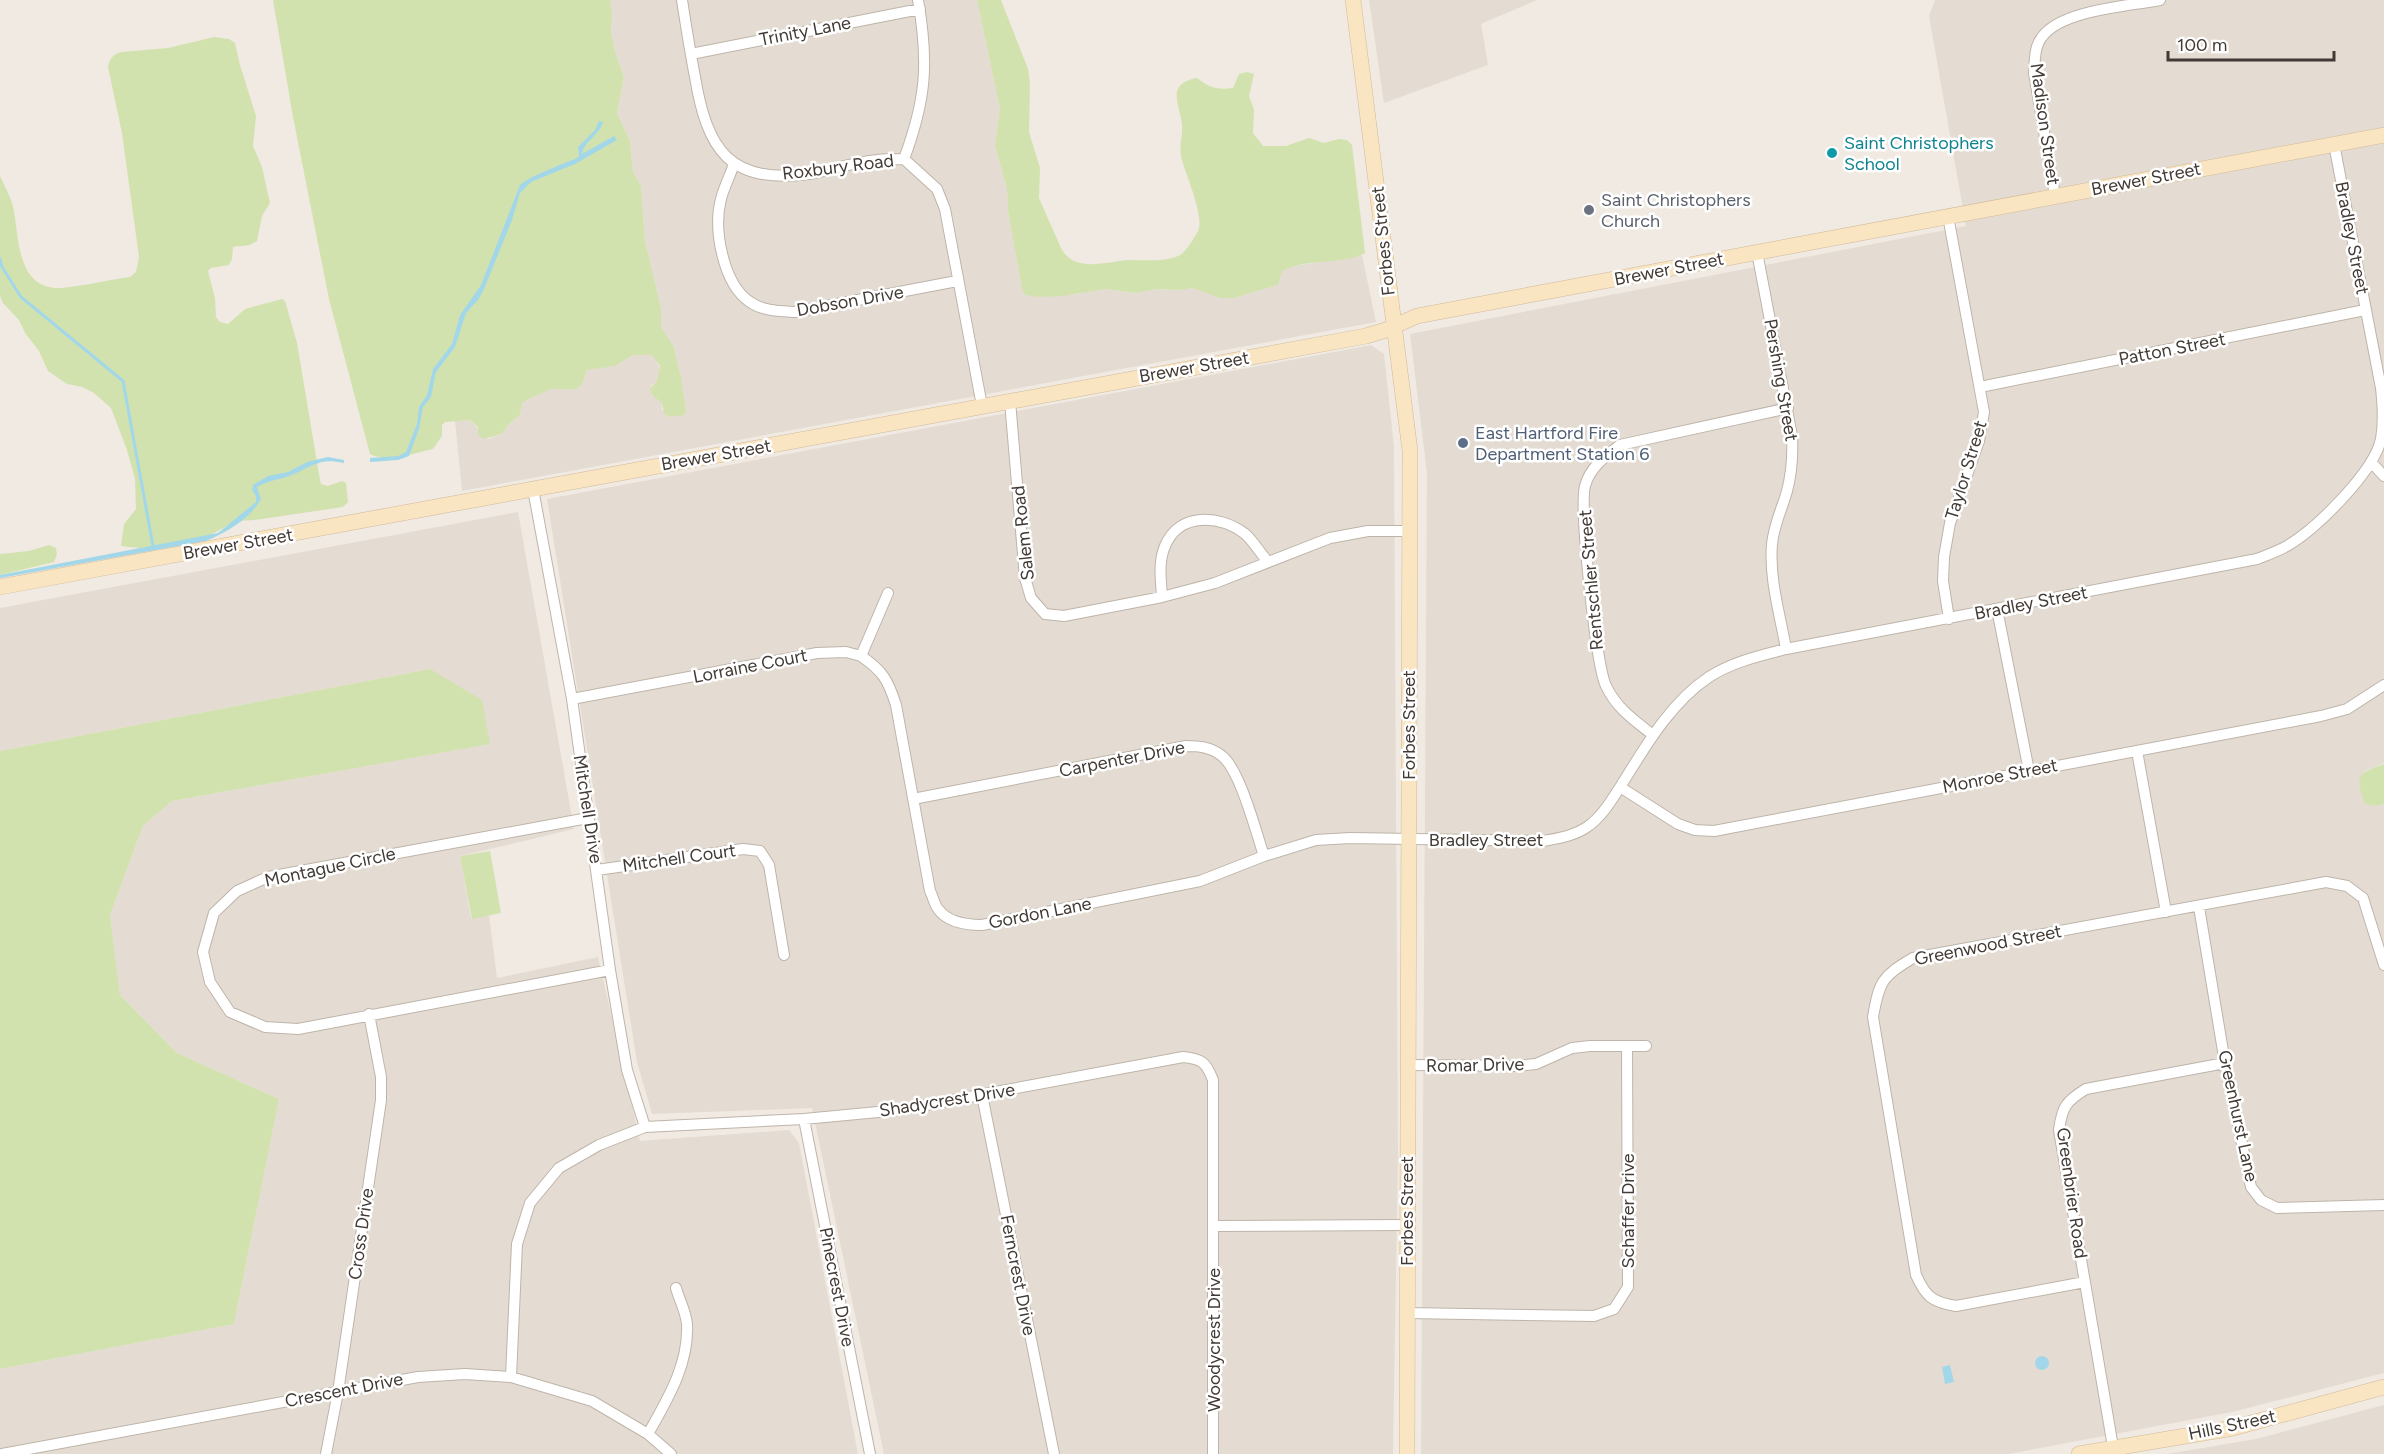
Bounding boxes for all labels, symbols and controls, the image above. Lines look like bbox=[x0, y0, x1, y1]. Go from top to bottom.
street label: Trinity Lane bbox=[757, 11, 853, 51]
scale bar bbox=[2168, 24, 2334, 62]
text: 100 m bbox=[2177, 34, 2227, 56]
street label: Madison Street bbox=[2026, 62, 2064, 187]
place label: Saint Christophers School bbox=[1844, 132, 1994, 175]
marker: Saint Christophers School bbox=[1825, 146, 1839, 160]
street label: Roxbury Road bbox=[781, 149, 895, 185]
street label: Brewer Street bbox=[2089, 158, 2203, 200]
street label: Bradley Street bbox=[2330, 180, 2374, 297]
street label: Forbes Street bbox=[1366, 185, 1400, 297]
place label: Saint Christophers Church bbox=[1601, 189, 1751, 232]
marker: Saint Christophers Church bbox=[1582, 203, 1596, 217]
street label: Brewer Street bbox=[1612, 248, 1726, 290]
street label: Dobson Drive bbox=[795, 281, 905, 321]
street label: Pershing Street bbox=[1759, 317, 1803, 443]
street label: Patton Street bbox=[2117, 328, 2227, 370]
street label: Brewer Street bbox=[1137, 346, 1251, 388]
street label: Taylor Street bbox=[1940, 418, 1992, 522]
place label: East Hartford Fire Department Station 6 bbox=[1475, 422, 1649, 465]
street label: Brewer Street bbox=[659, 434, 773, 476]
marker: East Hartford Fire Department Station 6 bbox=[1456, 436, 1470, 450]
street label: Salem Road bbox=[1007, 484, 1039, 582]
street label: Rentschler Street bbox=[1574, 509, 1608, 651]
street label: Brewer Street bbox=[181, 523, 295, 565]
street label: Bradley Street bbox=[1973, 581, 2090, 625]
street label: Lorraine Court bbox=[691, 644, 809, 688]
street label: Forbes Street bbox=[1398, 670, 1420, 780]
street label: Carpenter Drive bbox=[1057, 736, 1187, 782]
street label: Mitchell Drive bbox=[569, 753, 607, 865]
street label: Monroe Street bbox=[1941, 754, 2060, 798]
street label: Bradley Street bbox=[1429, 829, 1544, 851]
street label: Mitchell Court bbox=[621, 839, 737, 877]
street label: Montague Circle bbox=[263, 842, 398, 892]
street label: Gordon Lane bbox=[987, 892, 1093, 934]
street label: Greenwood Street bbox=[1913, 920, 2064, 970]
street label: Greenhurst Lane bbox=[2213, 1048, 2263, 1184]
street label: Romar Drive bbox=[1426, 1053, 1525, 1077]
street label: Shadycrest Drive bbox=[878, 1078, 1017, 1122]
street label: Greenbrier Road bbox=[2052, 1126, 2092, 1260]
street label: Schaffer Drive bbox=[1617, 1153, 1639, 1269]
street label: Forbes Street bbox=[1396, 1156, 1418, 1266]
street label: Cross Drive bbox=[344, 1187, 378, 1281]
street label: Ferncrest Drive bbox=[996, 1213, 1041, 1337]
street label: Pinecrest Drive bbox=[815, 1225, 859, 1349]
street label: Woodycrest Drive bbox=[1203, 1268, 1225, 1412]
street label: Crescent Drive bbox=[283, 1368, 405, 1412]
street label: Hills Street bbox=[2186, 1405, 2278, 1445]

